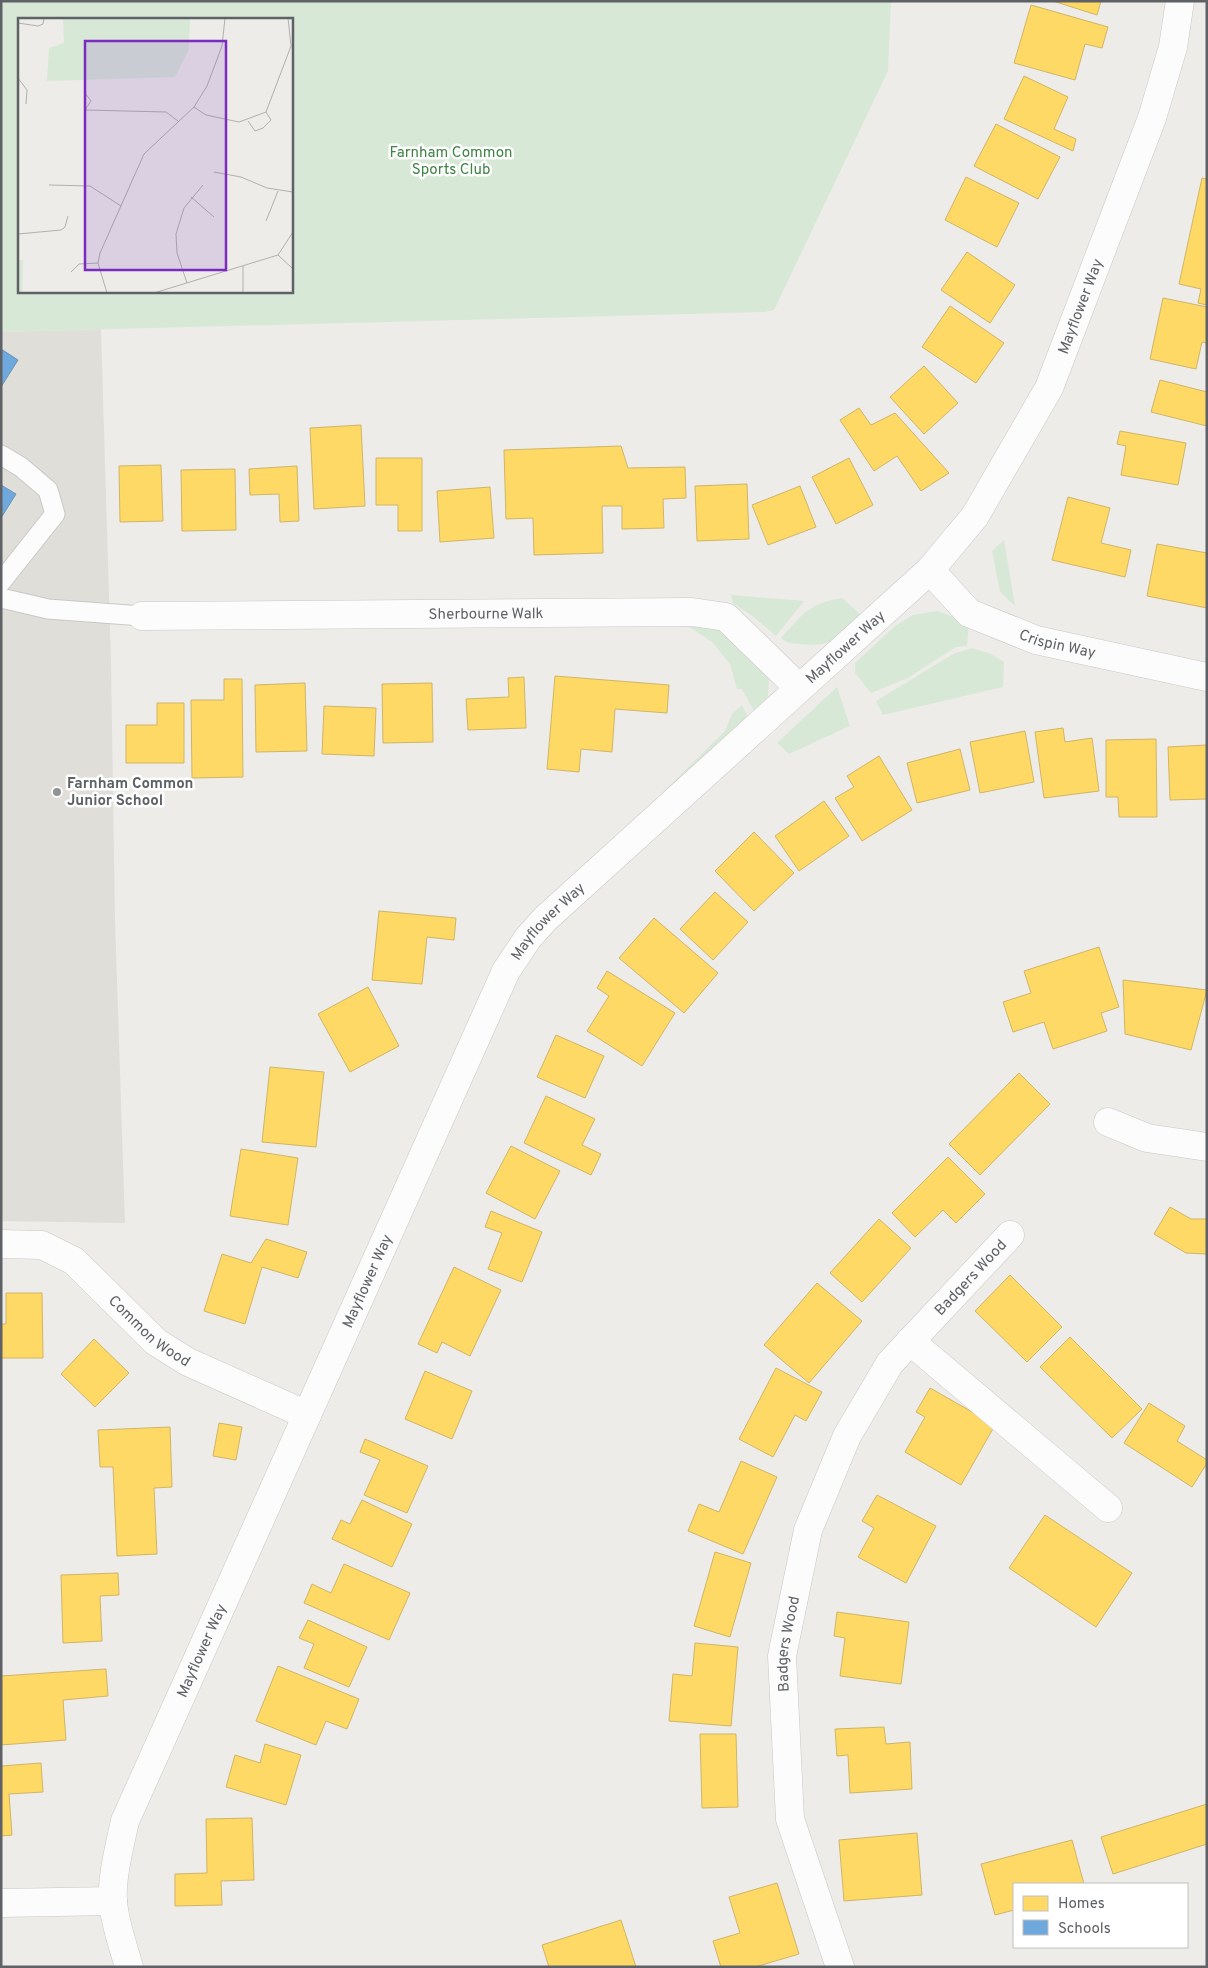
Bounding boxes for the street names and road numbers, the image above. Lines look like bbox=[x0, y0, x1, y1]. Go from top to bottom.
street label: Mayflower Way bbox=[1055, 256, 1108, 357]
street label: Sherbourne Walk bbox=[428, 605, 544, 625]
street label: Mayflower Way bbox=[803, 607, 890, 689]
street label: Crispin Way bbox=[1016, 626, 1097, 664]
street label: Mayflower Way bbox=[508, 879, 590, 965]
street label: Mayflower Way bbox=[339, 1232, 398, 1331]
street label: Badgers Wood bbox=[931, 1236, 1012, 1320]
street label: Common Wood bbox=[103, 1292, 193, 1372]
street label: Badgers Wood bbox=[774, 1594, 805, 1692]
street label: Mayflower Way bbox=[174, 1601, 232, 1701]

